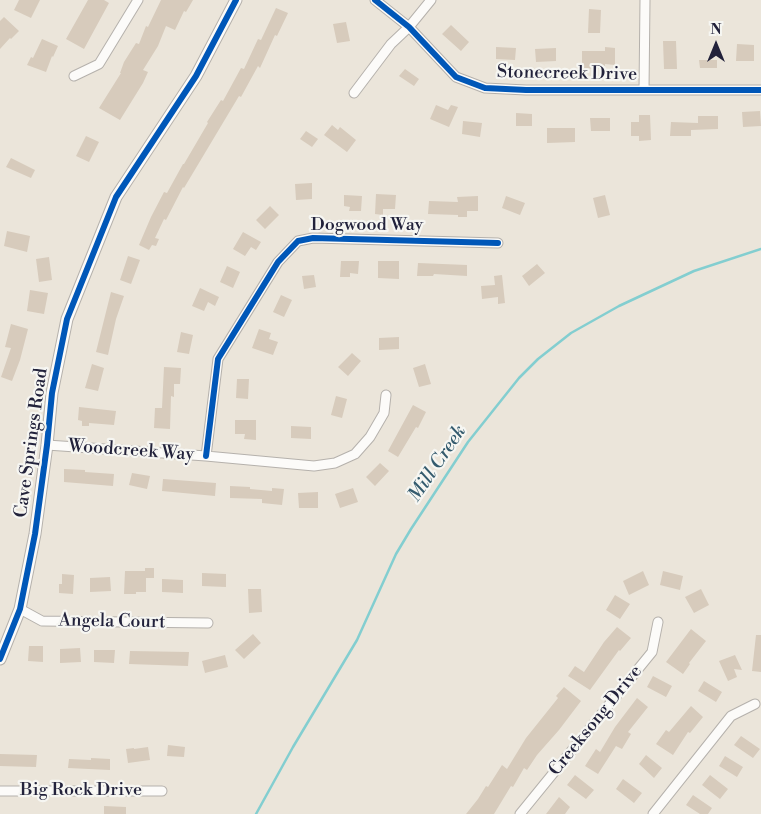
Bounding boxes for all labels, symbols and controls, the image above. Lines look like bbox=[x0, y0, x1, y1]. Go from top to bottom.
north arrow bbox=[691, 20, 741, 70]
text: N bbox=[710, 21, 722, 39]
street label: Stonecreek Drive bbox=[497, 62, 637, 86]
street label: Dogwood Way bbox=[311, 215, 423, 237]
street label: Cave Springs Road bbox=[11, 367, 53, 519]
water label: Mill Creek bbox=[404, 421, 472, 507]
street label: Woodcreek Way bbox=[67, 436, 195, 466]
street label: Angela Court bbox=[58, 610, 166, 634]
street label: Creeksong Drive bbox=[545, 661, 647, 781]
street label: Big Rock Drive bbox=[20, 780, 142, 802]

